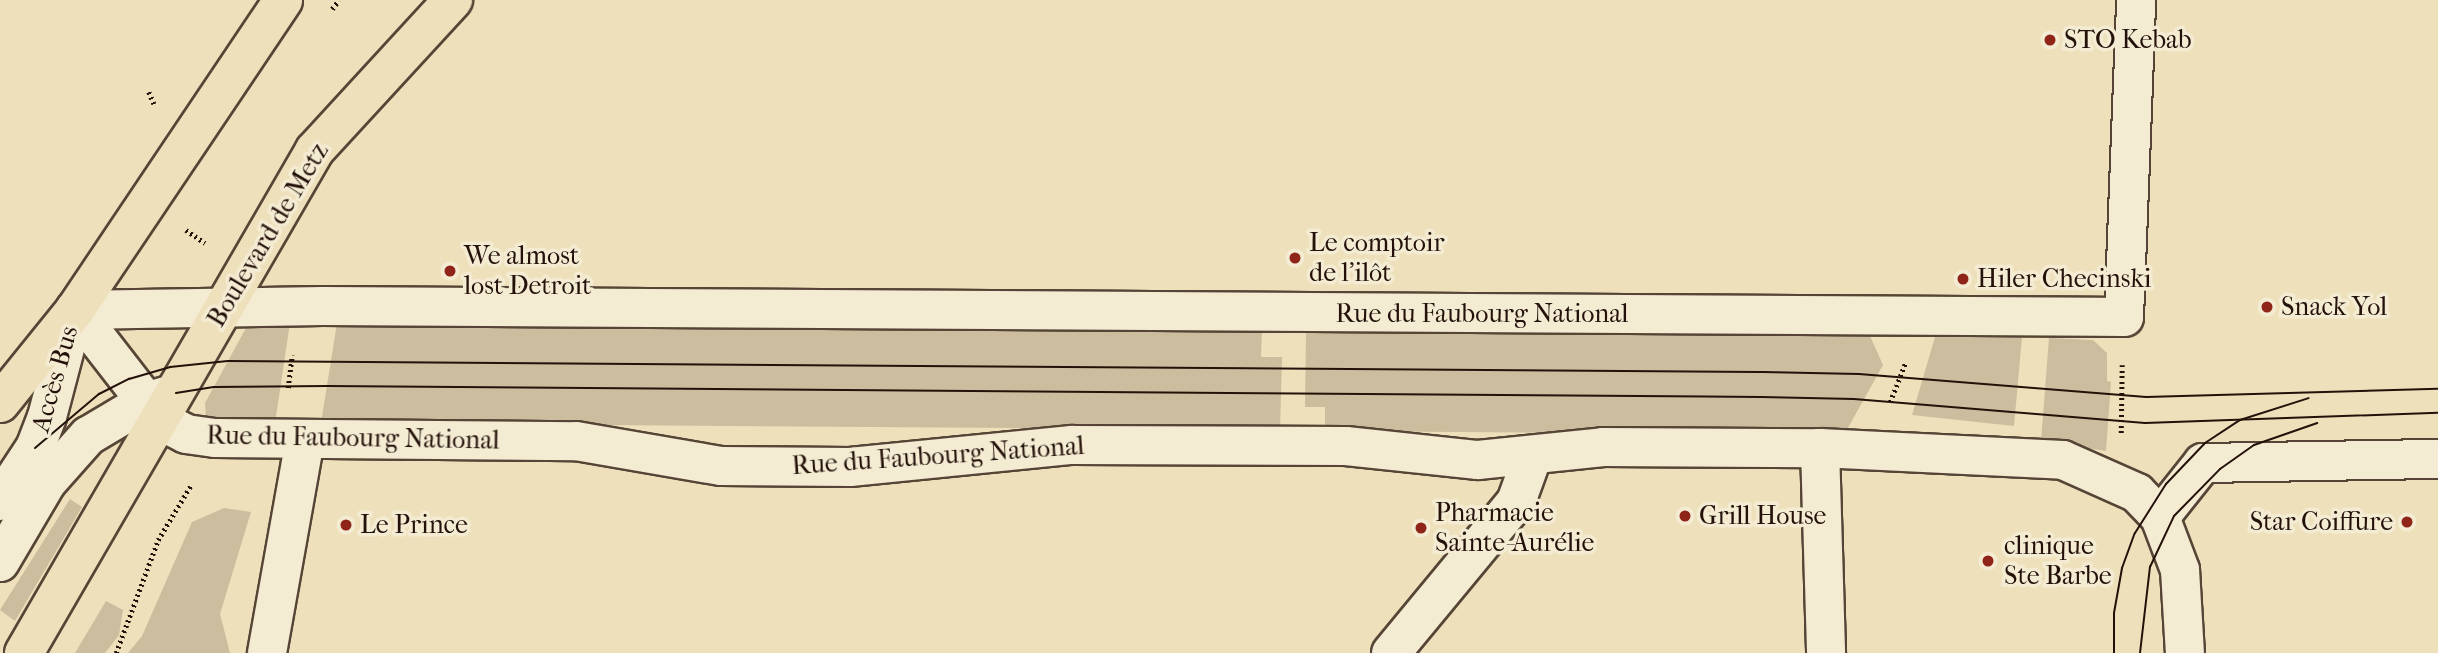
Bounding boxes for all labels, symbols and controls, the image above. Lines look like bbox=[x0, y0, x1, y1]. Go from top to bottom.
place label: STO Kebab bbox=[2064, 24, 2192, 56]
marker: STO Kebab bbox=[2042, 32, 2058, 48]
street label: Boulevard de Metz bbox=[201, 137, 335, 333]
place label: Le comptoir de l'ilôt bbox=[1309, 227, 1445, 288]
place label: We almost lost Detroit bbox=[464, 240, 591, 302]
marker: Le comptoir de l'ilôt bbox=[1287, 250, 1303, 266]
marker: We almost lost Detroit bbox=[442, 263, 458, 279]
place label: Hiler Checinski bbox=[1977, 263, 2151, 295]
marker: Hiler Checinski bbox=[1955, 271, 1971, 287]
place label: Snack Yol bbox=[2281, 291, 2387, 323]
street label: Rue du Faubourg National bbox=[1335, 298, 1629, 330]
marker: Snack Yol bbox=[2259, 299, 2275, 315]
street label: Accès Bus bbox=[25, 322, 85, 436]
street label: Rue du Faubourg National bbox=[206, 420, 500, 456]
street label: Rue du Faubourg National bbox=[791, 430, 1085, 482]
place label: Pharmacie Sainte-Aurélie bbox=[1435, 497, 1594, 558]
place label: Grill House bbox=[1699, 500, 1826, 532]
place label: Star Coiffure bbox=[2250, 506, 2393, 538]
marker: Grill House bbox=[1677, 508, 1693, 524]
place label: Le Prince bbox=[360, 509, 468, 541]
marker: Star Coiffure bbox=[2399, 514, 2415, 530]
marker: Le Prince bbox=[338, 517, 354, 533]
marker: Pharmacie Sainte-Aurélie bbox=[1413, 520, 1429, 536]
place label: clinique Ste Barbe bbox=[2004, 530, 2112, 592]
marker: clinique Ste Barbe bbox=[1978, 551, 1998, 571]

